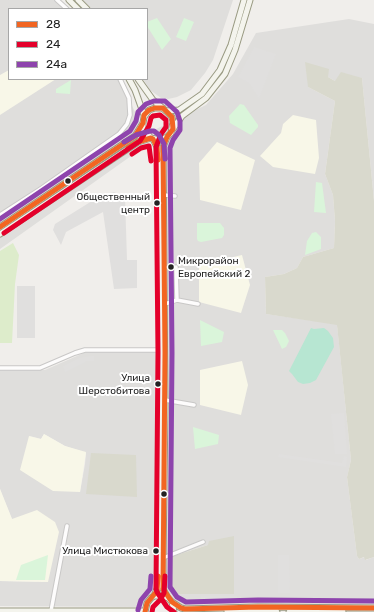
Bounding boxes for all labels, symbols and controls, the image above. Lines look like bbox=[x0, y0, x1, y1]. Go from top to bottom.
legend bbox=[8, 8, 148, 80]
text: 28 bbox=[46, 17, 61, 31]
text: 24 bbox=[46, 37, 60, 51]
text: 24a bbox=[46, 57, 67, 71]
unlabelled marker bbox=[63, 176, 73, 186]
place label: Общественный центр bbox=[76, 191, 150, 214]
marker: Общественный центр bbox=[152, 198, 162, 208]
place label: Микрорайон Европейский 2 bbox=[178, 255, 250, 278]
marker: Микрорайон Европейский 2 bbox=[166, 262, 176, 272]
place label: Улица Шерстобитова bbox=[79, 372, 150, 396]
marker: Улица Шерстобитова bbox=[153, 379, 163, 389]
unlabelled marker bbox=[159, 489, 169, 499]
place label: Улица Мистюкова bbox=[62, 545, 148, 557]
marker: Улица Мистюкова bbox=[151, 546, 161, 556]

